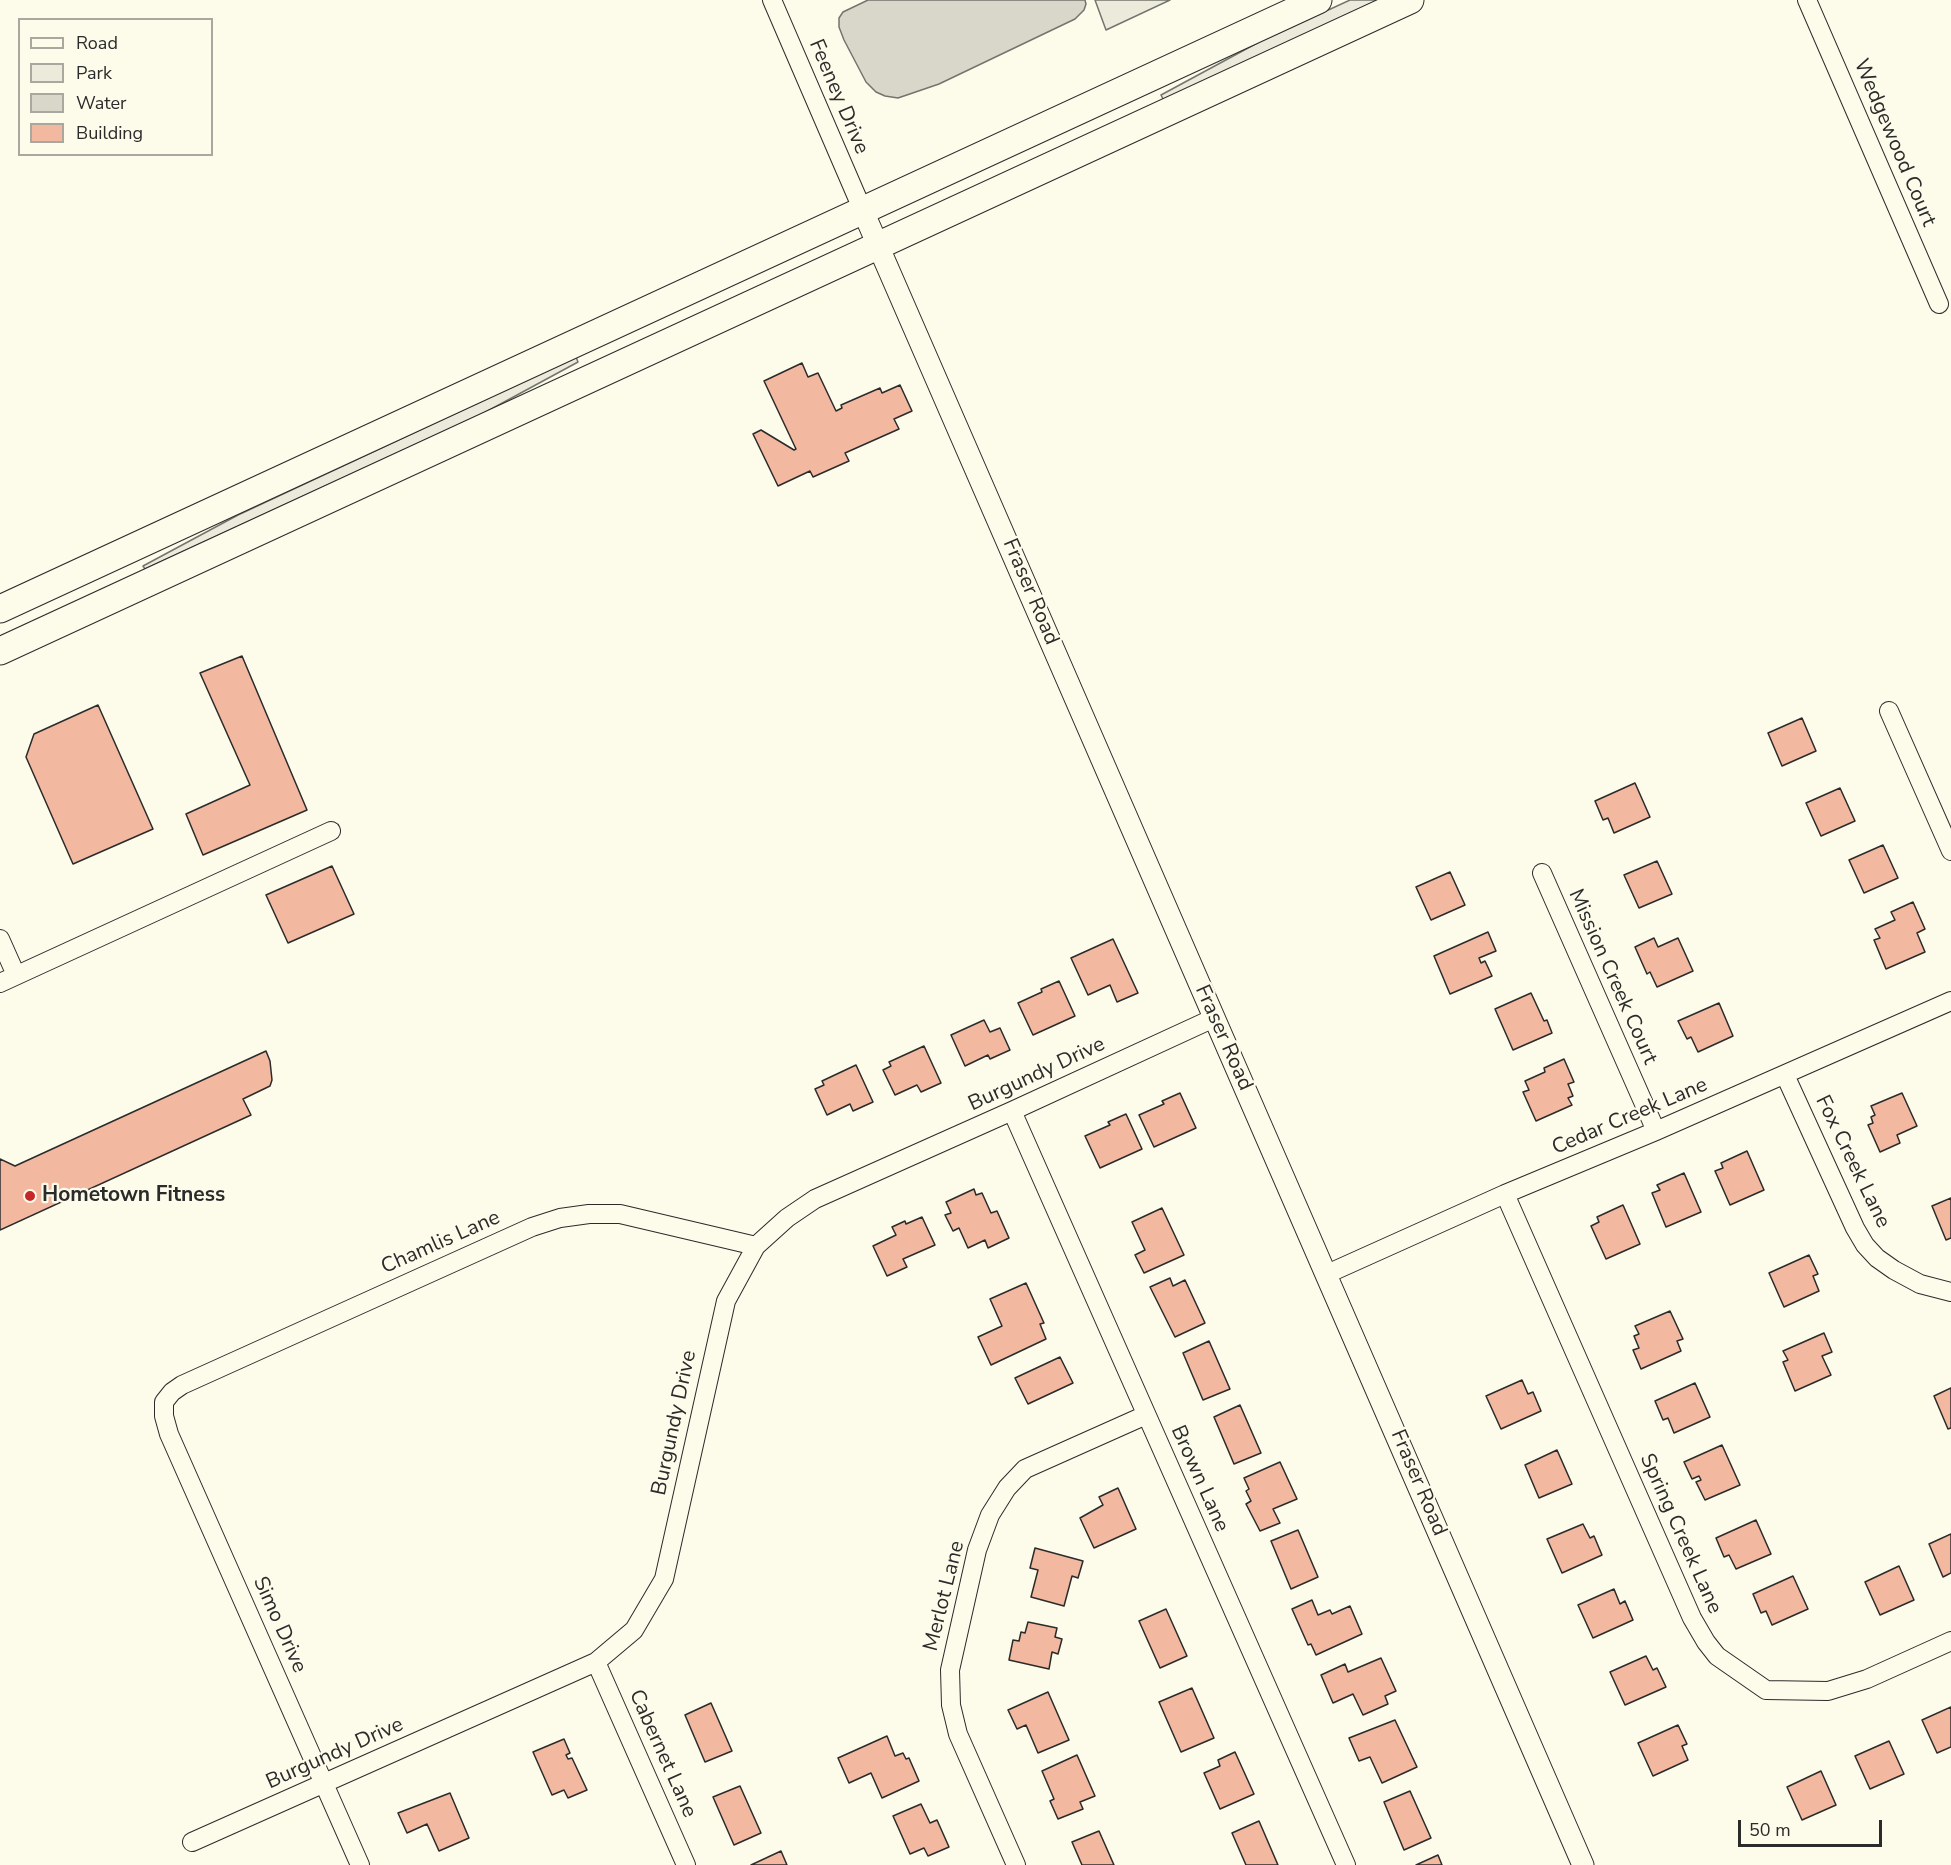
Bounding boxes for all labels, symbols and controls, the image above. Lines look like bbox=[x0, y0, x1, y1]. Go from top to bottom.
legend bbox=[18, 18, 213, 156]
text: Road bbox=[76, 31, 118, 55]
street label: Feeney Drive bbox=[802, 36, 874, 158]
street label: Wedgewood Court bbox=[1847, 55, 1941, 231]
text: Park bbox=[76, 61, 112, 85]
text: Water bbox=[76, 91, 127, 115]
text: Building bbox=[76, 121, 143, 145]
street label: Fraser Road bbox=[996, 535, 1064, 649]
street label: Mission Creek Court bbox=[1562, 886, 1662, 1068]
street label: Fraser Road bbox=[1189, 981, 1257, 1095]
street label: Burgundy Drive bbox=[965, 1032, 1109, 1118]
street label: Cedar Creek Lane bbox=[1549, 1073, 1711, 1161]
street label: Fox Creek Lane bbox=[1809, 1092, 1895, 1232]
place label: Hometown Fitness bbox=[42, 1183, 225, 1209]
marker: Hometown Fitness bbox=[23, 1189, 37, 1203]
street label: Chamlis Lane bbox=[378, 1206, 504, 1280]
street label: Burgundy Drive bbox=[647, 1348, 703, 1498]
street label: Brown Lane bbox=[1164, 1422, 1234, 1536]
street label: Fraser Road bbox=[1384, 1426, 1452, 1540]
street label: Spring Creek Lane bbox=[1633, 1450, 1727, 1618]
street label: Merlot Lane bbox=[919, 1538, 971, 1654]
street label: Simo Drive bbox=[247, 1573, 311, 1677]
street label: Cabernet Lane bbox=[623, 1686, 701, 1822]
street label: Burgundy Drive bbox=[262, 1712, 408, 1796]
scale bar bbox=[1741, 1808, 1885, 1846]
text: 50 m bbox=[1749, 1818, 1791, 1842]

